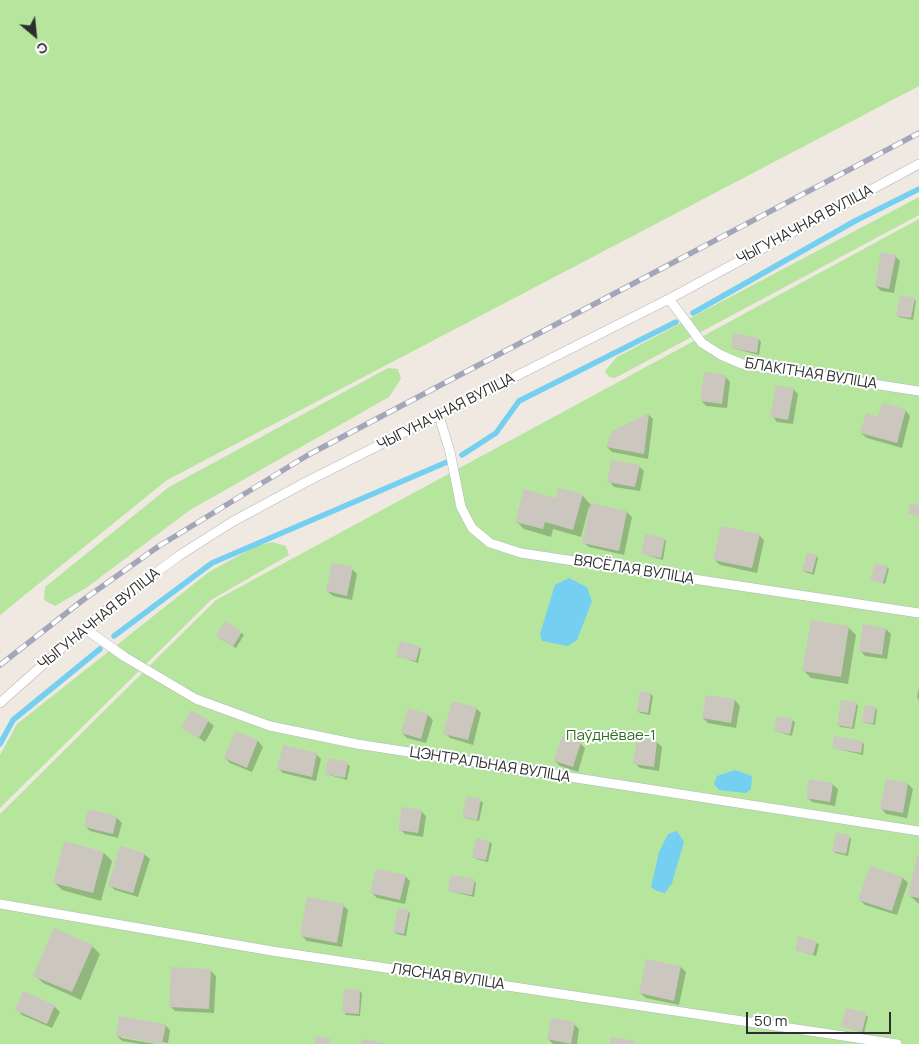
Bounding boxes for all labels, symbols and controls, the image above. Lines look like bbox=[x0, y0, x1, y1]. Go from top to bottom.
north arrow bbox=[10, 10, 60, 60]
text: С bbox=[33, 38, 51, 60]
street label: ЧЫГУНАЧНАЯ ВУЛІЦА bbox=[734, 181, 876, 269]
street label: БЛАКІТНАЯ ВУЛІЦА bbox=[744, 355, 878, 393]
street label: ЧЫГУНАЧНАЯ ВУЛІЦА bbox=[374, 370, 518, 454]
street label: ВЯСЁЛАЯ ВУЛІЦА bbox=[573, 552, 695, 588]
street label: ЧЫГУНАЧНАЯ ВУЛІЦА bbox=[34, 564, 164, 674]
park label: Паўднёвае-1 bbox=[566, 727, 656, 745]
street label: ЦЭНТРАЛЬНАЯ ВУЛІЦА bbox=[408, 743, 572, 787]
street label: ЛЯСНАЯ ВУЛІЦА bbox=[390, 960, 506, 994]
scale bar bbox=[749, 1002, 894, 1034]
text: 50 m bbox=[754, 1010, 788, 1031]

